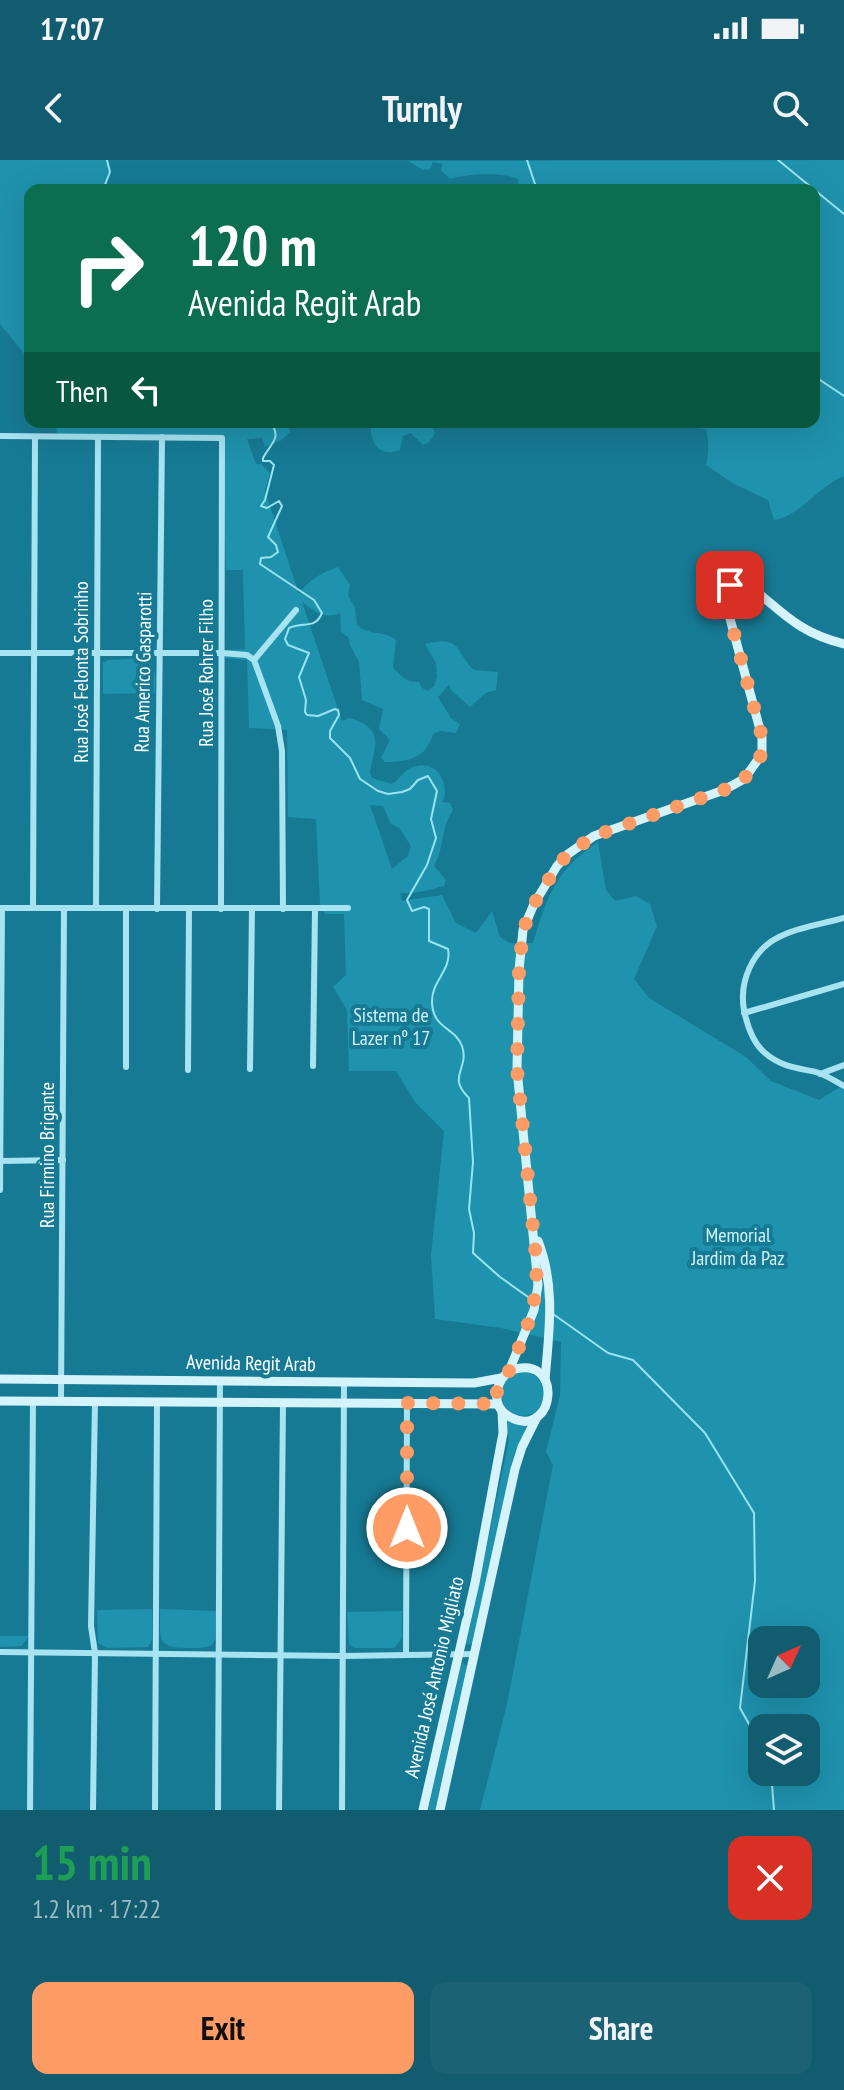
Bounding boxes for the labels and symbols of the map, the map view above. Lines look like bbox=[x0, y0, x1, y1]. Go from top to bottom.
pin bbox=[696, 551, 764, 619]
street label: Rua José Felonta Sobrinho bbox=[68, 581, 94, 763]
street label: Rua Americo Gasparotti bbox=[129, 591, 157, 753]
street label: Rua José Rohrer Filho bbox=[193, 599, 219, 747]
park label: Sistema de Lazer nº 17 bbox=[352, 1002, 430, 1051]
street label: Rua Firmino Brigante bbox=[34, 1082, 60, 1228]
park label: Memorial Jardim da Paz bbox=[690, 1222, 785, 1271]
street label: Avenida Regit Arab bbox=[186, 1349, 316, 1377]
position arrow bbox=[365, 1486, 449, 1570]
street label: Avenida José Antonio Migliato bbox=[398, 1574, 470, 1780]
north arrow bbox=[748, 1626, 820, 1698]

